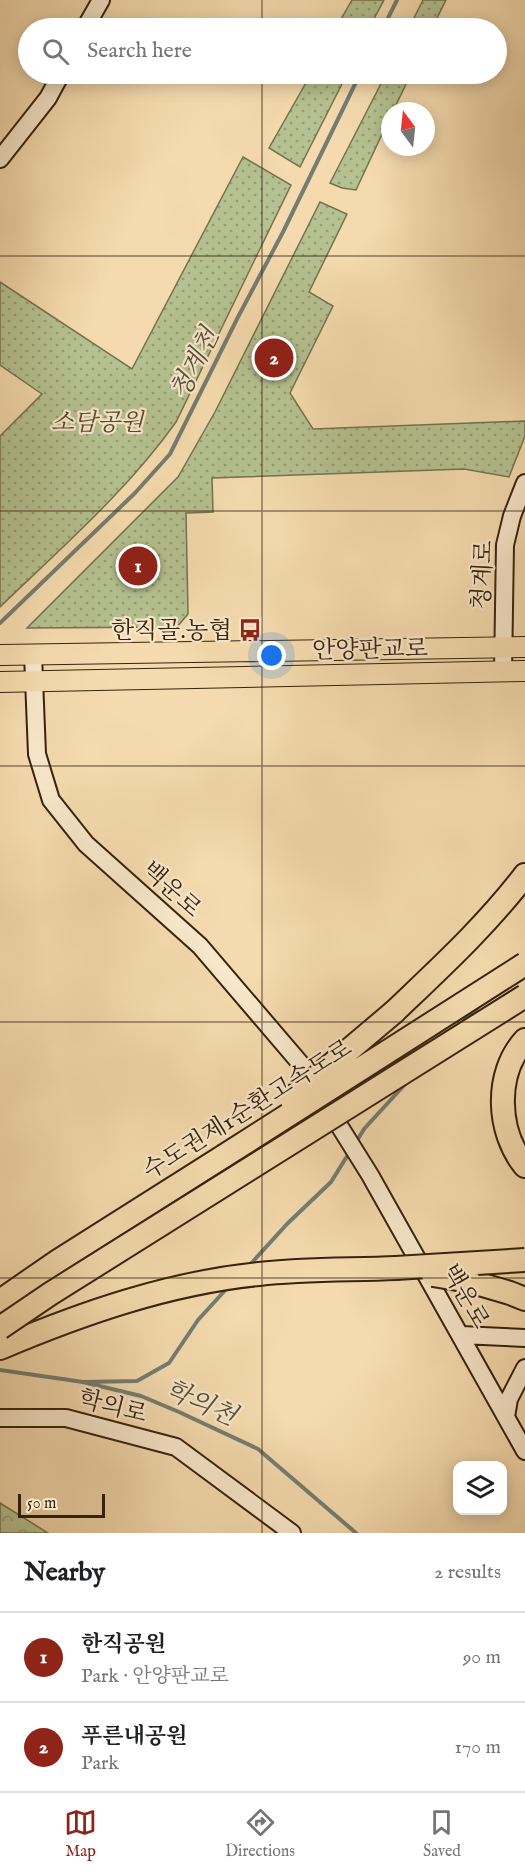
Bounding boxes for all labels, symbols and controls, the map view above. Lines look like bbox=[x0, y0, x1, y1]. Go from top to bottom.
search box bbox=[18, 18, 507, 84]
icon: search bbox=[39, 35, 72, 68]
text: Search here bbox=[87, 37, 192, 65]
north arrow bbox=[381, 102, 435, 156]
water label: 청계천 bbox=[164, 321, 228, 405]
pin: 2 bbox=[254, 336, 294, 380]
park label: 소담공원 bbox=[51, 408, 145, 439]
street label: 청계로 bbox=[466, 540, 501, 611]
pin: 1 bbox=[118, 544, 158, 588]
place label: 한직골.농협 bbox=[111, 616, 232, 647]
bus stop icon: 한직골.농협 bbox=[237, 617, 263, 643]
street label: 안양판교로 bbox=[312, 634, 428, 667]
your location bbox=[257, 641, 286, 670]
street label: 백운로 bbox=[135, 855, 207, 925]
street label: 수도권제1순환고속도로 bbox=[137, 1033, 358, 1187]
street label: 백운로 bbox=[434, 1259, 496, 1335]
water label: 학의천 bbox=[159, 1373, 243, 1435]
street label: 학의로 bbox=[75, 1384, 150, 1431]
map controls bbox=[453, 1461, 507, 1515]
button: layers bbox=[453, 1461, 507, 1515]
scale bar bbox=[18, 1491, 105, 1518]
text: 50 m bbox=[27, 1494, 56, 1514]
text: Nearby bbox=[24, 1556, 105, 1589]
text: 2 results bbox=[434, 1560, 501, 1585]
text: 한직공원 bbox=[81, 1631, 166, 1659]
text: 1 bbox=[40, 1645, 47, 1670]
text: 90 m bbox=[463, 1645, 501, 1670]
text: Park · 안양판교로 bbox=[81, 1664, 229, 1689]
text: 푸른내공원 bbox=[81, 1723, 187, 1751]
text: 2 bbox=[39, 1735, 48, 1760]
text: 170 m bbox=[455, 1735, 501, 1760]
text: Park bbox=[81, 1751, 119, 1776]
tab: Map bbox=[64, 1806, 97, 1862]
tab: Directions bbox=[225, 1806, 295, 1862]
tab: Saved bbox=[423, 1806, 461, 1862]

